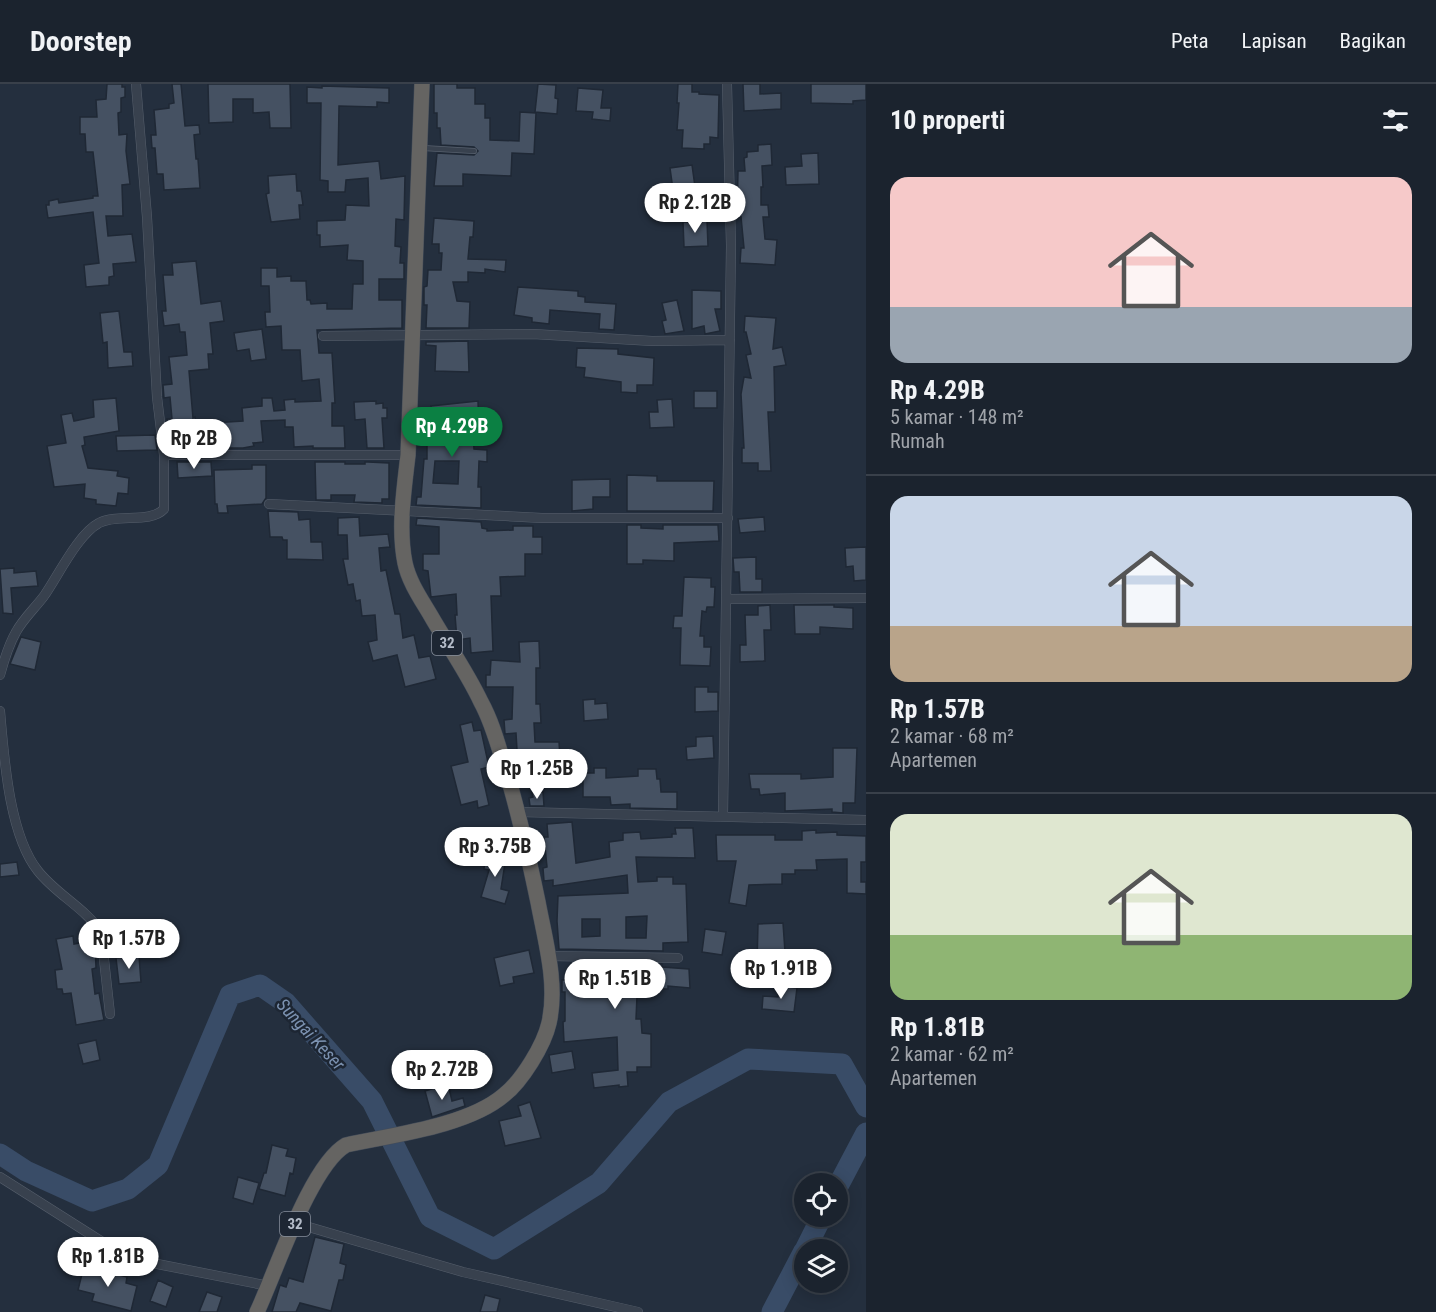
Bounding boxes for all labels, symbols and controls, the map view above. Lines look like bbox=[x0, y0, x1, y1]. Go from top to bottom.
text: Doorstep bbox=[30, 25, 132, 58]
text: Peta bbox=[1171, 29, 1209, 53]
text: Lapisan bbox=[1242, 29, 1307, 53]
text: Bagikan bbox=[1340, 29, 1406, 53]
icon: filters bbox=[1379, 104, 1412, 137]
text: 10 properti bbox=[890, 105, 1005, 135]
pin: Rp 2.12B bbox=[633, 183, 757, 234]
text: Rp 2.12B bbox=[659, 190, 731, 214]
icon: home bbox=[1097, 216, 1205, 324]
text: Rp 4.29B bbox=[890, 375, 985, 405]
text: 5 kamar · 148 m² bbox=[890, 405, 1024, 429]
pin: Rp 4.29B bbox=[390, 407, 514, 458]
text: Rp 4.29B bbox=[416, 414, 488, 438]
pin: Rp 2B bbox=[152, 419, 236, 470]
text: Rp 2B bbox=[171, 426, 217, 450]
text: Rumah bbox=[890, 429, 945, 453]
icon: home bbox=[1097, 535, 1205, 643]
road number: 32 bbox=[432, 631, 462, 655]
text: Rp 1.57B bbox=[890, 694, 985, 724]
text: 2 kamar · 68 m² bbox=[890, 724, 1014, 748]
text: Apartemen bbox=[890, 748, 977, 772]
pin: Rp 1.25B bbox=[475, 749, 599, 800]
text: Rp 1.25B bbox=[501, 756, 573, 780]
pin: Rp 3.75B bbox=[433, 827, 557, 878]
text: Rp 3.75B bbox=[459, 834, 531, 858]
icon: home bbox=[1097, 853, 1205, 961]
pin: Rp 1.57B bbox=[67, 919, 191, 970]
text: Rp 1.57B bbox=[93, 926, 165, 950]
pin: Rp 1.91B bbox=[719, 949, 843, 1000]
text: Rp 1.91B bbox=[745, 956, 817, 980]
pin: Rp 1.51B bbox=[553, 959, 677, 1010]
text: Rp 1.51B bbox=[579, 966, 651, 990]
water label: Sungai Keser bbox=[273, 994, 350, 1075]
text: Rp 1.81B bbox=[890, 1012, 985, 1042]
text: 2 kamar · 62 m² bbox=[890, 1042, 1014, 1066]
pin: Rp 2.72B bbox=[380, 1050, 504, 1101]
text: Rp 2.72B bbox=[406, 1057, 478, 1081]
text: Apartemen bbox=[890, 1066, 977, 1090]
map controls bbox=[794, 1173, 848, 1293]
button: locate bbox=[794, 1173, 848, 1227]
road number: 32 bbox=[280, 1212, 310, 1236]
pin: Rp 1.81B bbox=[46, 1237, 170, 1288]
button: layers bbox=[794, 1239, 848, 1293]
text: Rp 1.81B bbox=[72, 1244, 144, 1268]

